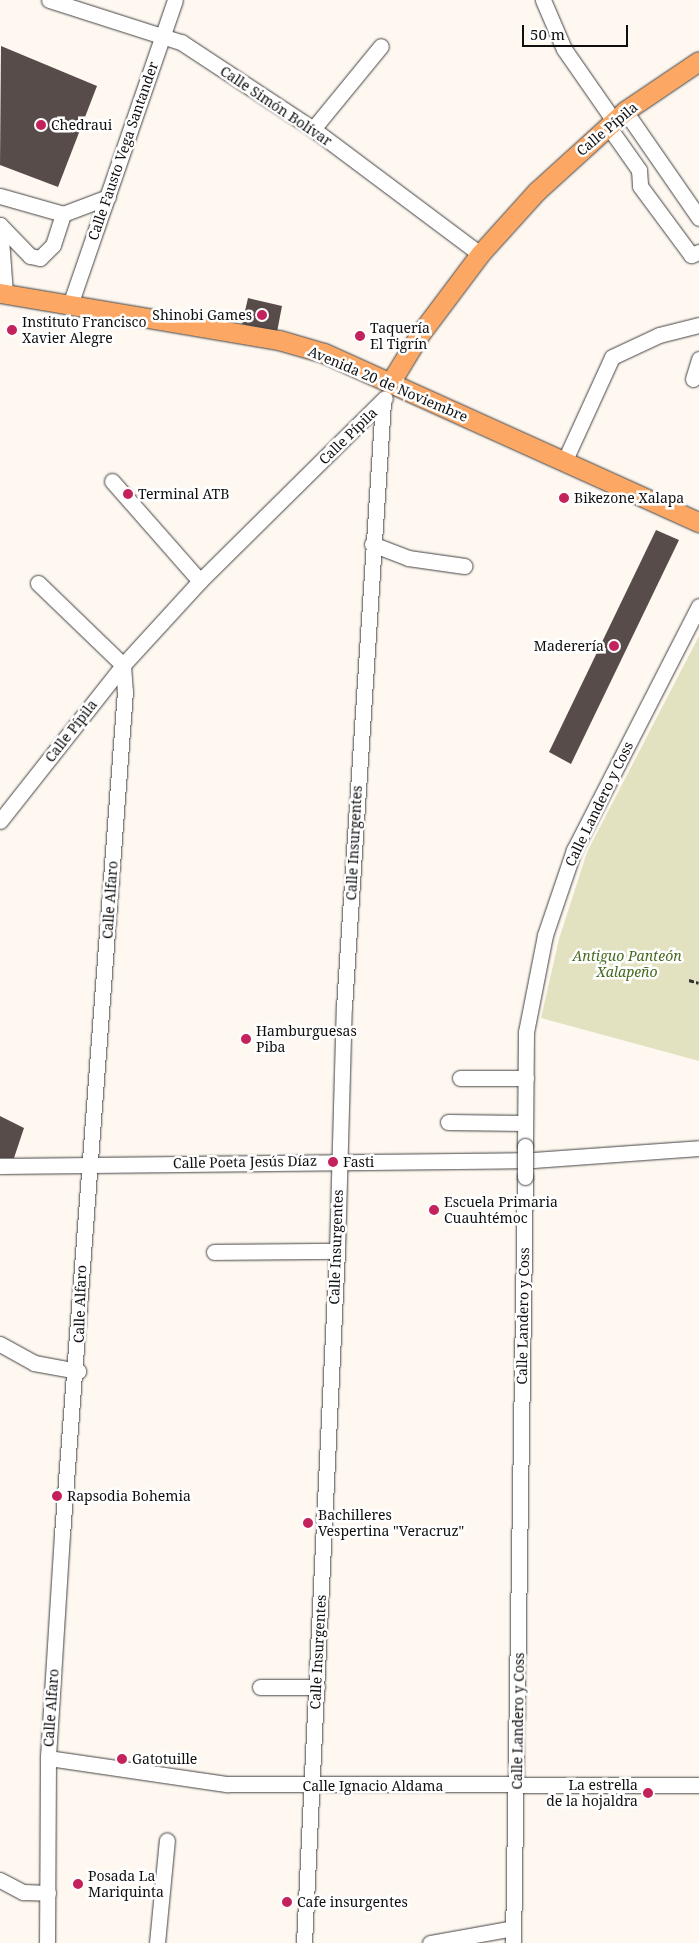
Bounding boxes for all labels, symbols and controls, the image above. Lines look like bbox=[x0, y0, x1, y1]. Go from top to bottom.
scale bar bbox=[524, 15, 630, 47]
text: 50 m bbox=[530, 24, 565, 44]
street label: Calle Fausto Vega Santander bbox=[84, 59, 162, 243]
street label: Calle Simón Bolívar bbox=[217, 62, 335, 150]
street label: Calle Pípila bbox=[573, 99, 641, 159]
place label: Chedraui bbox=[51, 117, 112, 133]
marker: Chedraui bbox=[35, 119, 47, 131]
place label: Shinobi Games bbox=[152, 307, 252, 323]
marker: Shinobi Games bbox=[256, 309, 268, 321]
place label: Instituto Francisco Xavier Alegre bbox=[22, 314, 146, 347]
place label: Taquería El Tigrín bbox=[370, 320, 430, 352]
marker: Instituto Francisco Xavier Alegre bbox=[6, 324, 18, 336]
marker: Taquería El Tigrín bbox=[354, 330, 366, 342]
street label: Avenida 20 de Noviembre bbox=[306, 343, 470, 425]
street label: Calle Pípila bbox=[315, 404, 381, 468]
place label: Terminal ATB bbox=[138, 486, 229, 502]
marker: Terminal ATB bbox=[122, 488, 134, 500]
place label: Bikezone Xalapa bbox=[574, 490, 684, 506]
marker: Bikezone Xalapa bbox=[558, 492, 570, 504]
place label: Maderería bbox=[534, 638, 604, 654]
marker: Maderería bbox=[608, 640, 620, 652]
street label: Calle Pípila bbox=[41, 696, 101, 766]
street label: Calle Landero y Coss bbox=[561, 739, 637, 869]
street label: Calle Insurgentes bbox=[343, 785, 365, 901]
street label: Calle Alfaro bbox=[99, 860, 121, 940]
park label: Antiguo Panteón Xalapeño bbox=[572, 948, 682, 980]
place label: Hamburguesas Piba bbox=[256, 1023, 357, 1056]
marker: Hamburguesas Piba bbox=[240, 1033, 252, 1045]
street label: Calle Poeta Jesús Díaz bbox=[173, 1152, 317, 1172]
place label: Fasti bbox=[343, 1154, 374, 1170]
marker: Fasti bbox=[327, 1156, 339, 1168]
street label: Calle Insurgentes bbox=[326, 1189, 346, 1305]
place label: Escuela Primaria Cuauhtémoc bbox=[444, 1194, 558, 1226]
marker: Escuela Primaria Cuauhtémoc bbox=[428, 1204, 440, 1216]
street label: Calle Landero y Coss bbox=[513, 1247, 533, 1385]
street label: Calle Alfaro bbox=[70, 1265, 90, 1343]
place label: Rapsodia Bohemia bbox=[67, 1488, 191, 1504]
marker: Rapsodia Bohemia bbox=[51, 1490, 63, 1502]
place label: Bachilleres Vespertina "Veracruz" bbox=[318, 1507, 464, 1540]
marker: Bachilleres Vespertina "Veracruz" bbox=[302, 1517, 314, 1529]
street label: Calle Insurgentes bbox=[307, 1594, 329, 1710]
street label: Calle Landero y Coss bbox=[508, 1652, 528, 1790]
street label: Calle Alfaro bbox=[40, 1668, 62, 1748]
place label: Gatotuille bbox=[132, 1751, 197, 1767]
marker: Gatotuille bbox=[116, 1753, 128, 1765]
place label: La estrella de la hojaldra bbox=[546, 1777, 638, 1810]
street label: Calle Ignacio Aldama bbox=[303, 1778, 443, 1794]
marker: La estrella de la hojaldra bbox=[642, 1787, 654, 1799]
place label: Posada La Mariquinta bbox=[88, 1868, 164, 1900]
marker: Posada La Mariquinta bbox=[72, 1878, 84, 1890]
place label: Cafe insurgentes bbox=[297, 1894, 408, 1910]
marker: Cafe insurgentes bbox=[281, 1896, 293, 1908]

